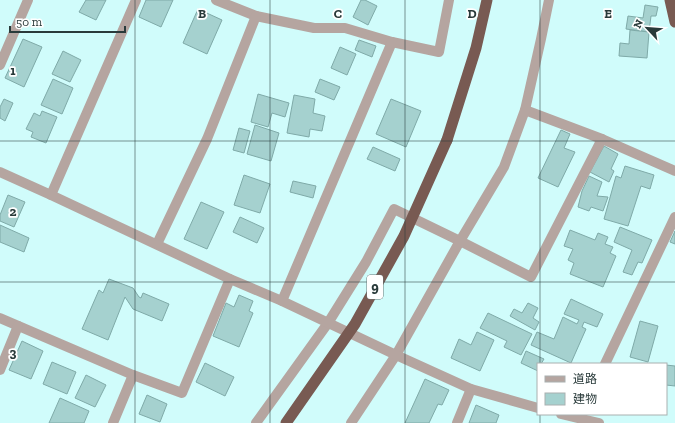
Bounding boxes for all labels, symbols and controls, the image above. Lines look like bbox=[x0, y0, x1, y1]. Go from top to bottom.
text: B bbox=[198, 6, 206, 21]
text: C bbox=[334, 6, 342, 21]
text: D bbox=[467, 6, 477, 21]
text: E bbox=[604, 6, 612, 21]
scale bar bbox=[10, 8, 125, 34]
north arrow bbox=[627, 8, 667, 48]
text: 50 m bbox=[16, 15, 43, 29]
text: N bbox=[631, 17, 646, 30]
text: 1 bbox=[10, 63, 16, 78]
text: 2 bbox=[10, 204, 17, 219]
road number: 9 bbox=[367, 275, 383, 299]
text: 3 bbox=[10, 345, 17, 360]
legend bbox=[537, 363, 667, 415]
text: 道路 bbox=[573, 372, 597, 386]
text: 建物 bbox=[573, 392, 597, 406]

